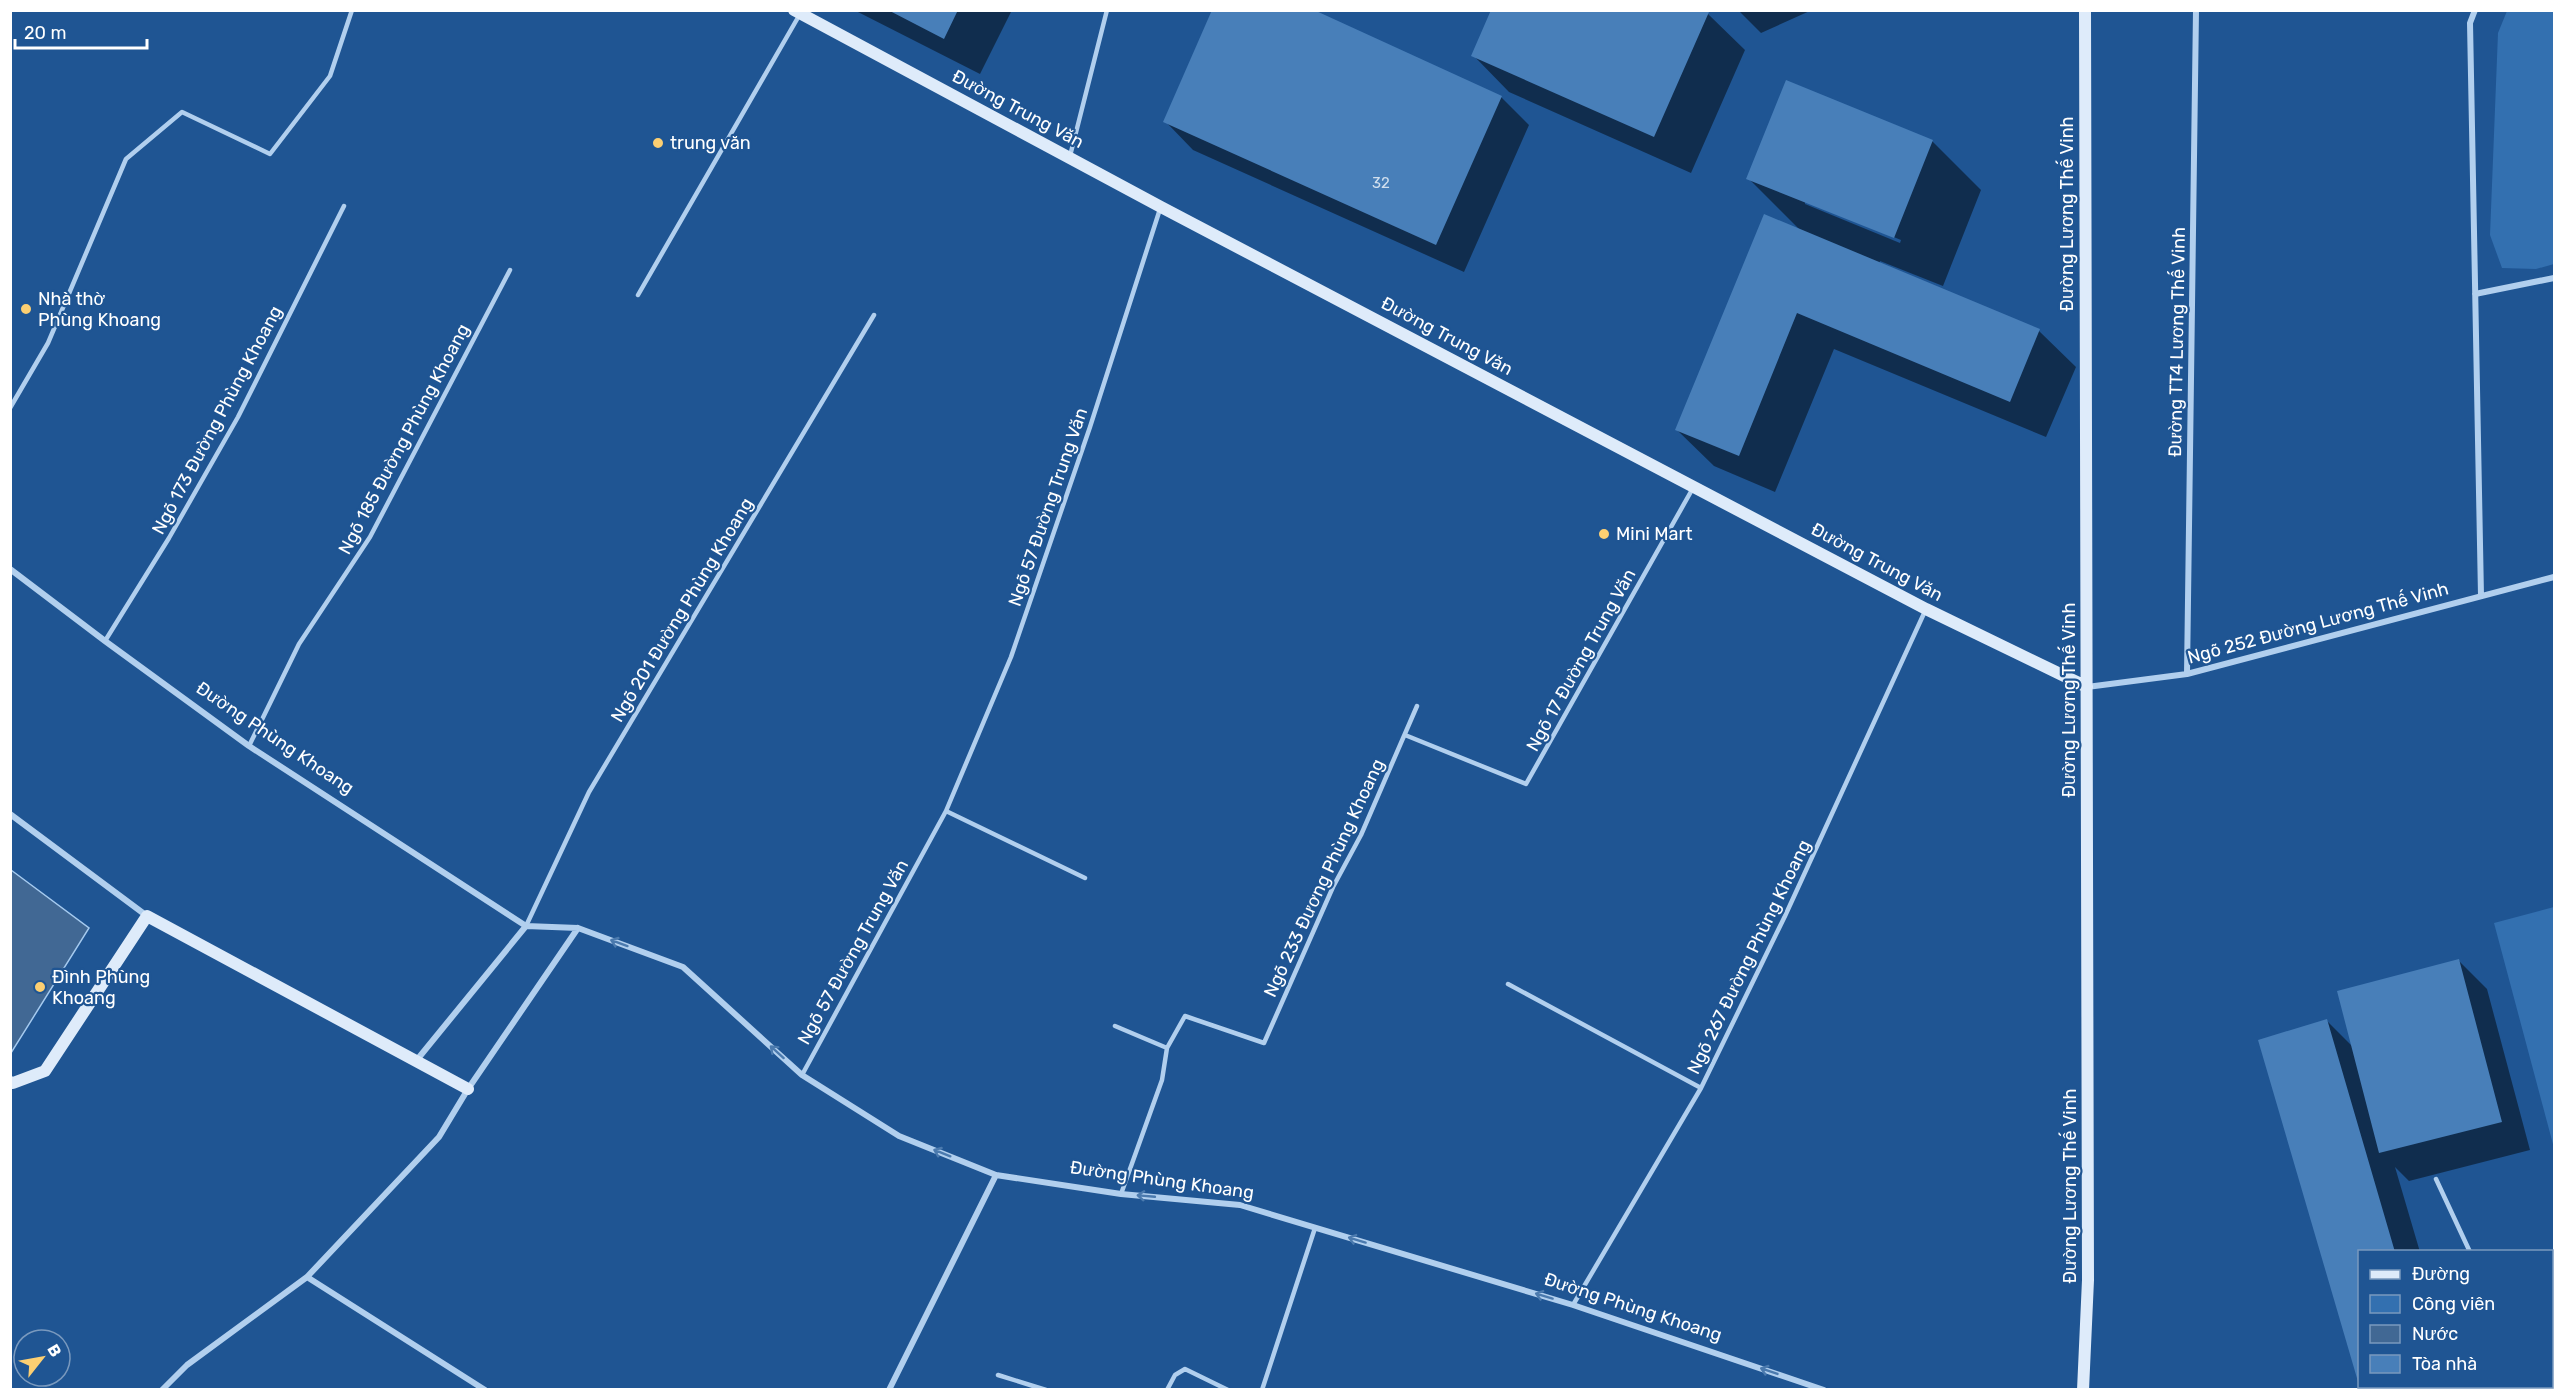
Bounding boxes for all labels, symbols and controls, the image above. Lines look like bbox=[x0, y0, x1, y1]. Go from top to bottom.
scale bar bbox=[15, 12, 147, 50]
text: 20 m bbox=[24, 22, 66, 44]
street label: Đường Trung Văn bbox=[948, 65, 1088, 153]
street label: Đường Lương Thế Vinh bbox=[2055, 116, 2078, 312]
place label: trung văn bbox=[670, 132, 751, 154]
marker: trung văn bbox=[651, 136, 665, 150]
house number: 32 bbox=[1372, 174, 1390, 192]
street label: Đường TT4 Lương Thế Vinh bbox=[2163, 227, 2190, 457]
place label: Nhà thờ Phùng Khoang bbox=[38, 288, 161, 331]
street label: Đường Trung Văn bbox=[1377, 292, 1517, 380]
marker: Nhà thờ Phùng Khoang bbox=[19, 302, 33, 316]
street label: Ngõ 173 Đường Phùng Khoang bbox=[147, 302, 287, 538]
street label: Ngõ 185 Đường Phùng Khoang bbox=[334, 320, 474, 558]
street label: Ngõ 57 Đường Trung Văn bbox=[1004, 405, 1092, 609]
street label: Ngõ 201 Đường Phùng Khoang bbox=[606, 494, 758, 726]
street label: Đường Trung Văn bbox=[1807, 518, 1947, 606]
place label: Mini Mart bbox=[1616, 523, 1692, 545]
marker: Mini Mart bbox=[1597, 527, 1611, 541]
street label: Ngõ 17 Đường Trung Văn bbox=[1522, 565, 1640, 755]
street label: Ngõ 252 Đường Lương Thế Vinh bbox=[2185, 577, 2451, 668]
street label: Đường Lương Thế Vinh bbox=[2057, 602, 2080, 798]
street label: Đường Phùng Khoang bbox=[192, 677, 358, 799]
street label: Ngõ 233 Đương Phùng Khoang bbox=[1259, 755, 1389, 1001]
street label: Ngõ 267 Đường Phùng Khoang bbox=[1683, 836, 1815, 1078]
street label: Ngõ 57 Đường Trung Văn bbox=[793, 856, 913, 1048]
one-way arrow bbox=[610, 937, 629, 948]
place label: Đình Phùng Khoang bbox=[52, 966, 150, 1009]
marker: Đình Phùng Khoang bbox=[33, 980, 47, 994]
one-way arrow bbox=[769, 1045, 784, 1059]
street label: Đường Lương Thế Vinh bbox=[2058, 1088, 2081, 1284]
one-way arrow bbox=[933, 1147, 952, 1158]
street label: Đường Phùng Khoang bbox=[1069, 1156, 1255, 1204]
one-way arrow bbox=[1137, 1190, 1157, 1201]
one-way arrow bbox=[1348, 1234, 1367, 1245]
legend bbox=[2358, 1250, 2553, 1388]
text: Đường bbox=[2412, 1263, 2470, 1285]
street label: Đường Phùng Khoang bbox=[1541, 1268, 1725, 1346]
one-way arrow bbox=[1535, 1290, 1554, 1301]
text: Công viên bbox=[2412, 1293, 2495, 1315]
text: Nước bbox=[2412, 1323, 2458, 1345]
north arrow bbox=[12, 1328, 72, 1388]
text: B bbox=[43, 1341, 65, 1360]
text: Tòa nhà bbox=[2412, 1353, 2477, 1375]
one-way arrow bbox=[1760, 1364, 1779, 1375]

